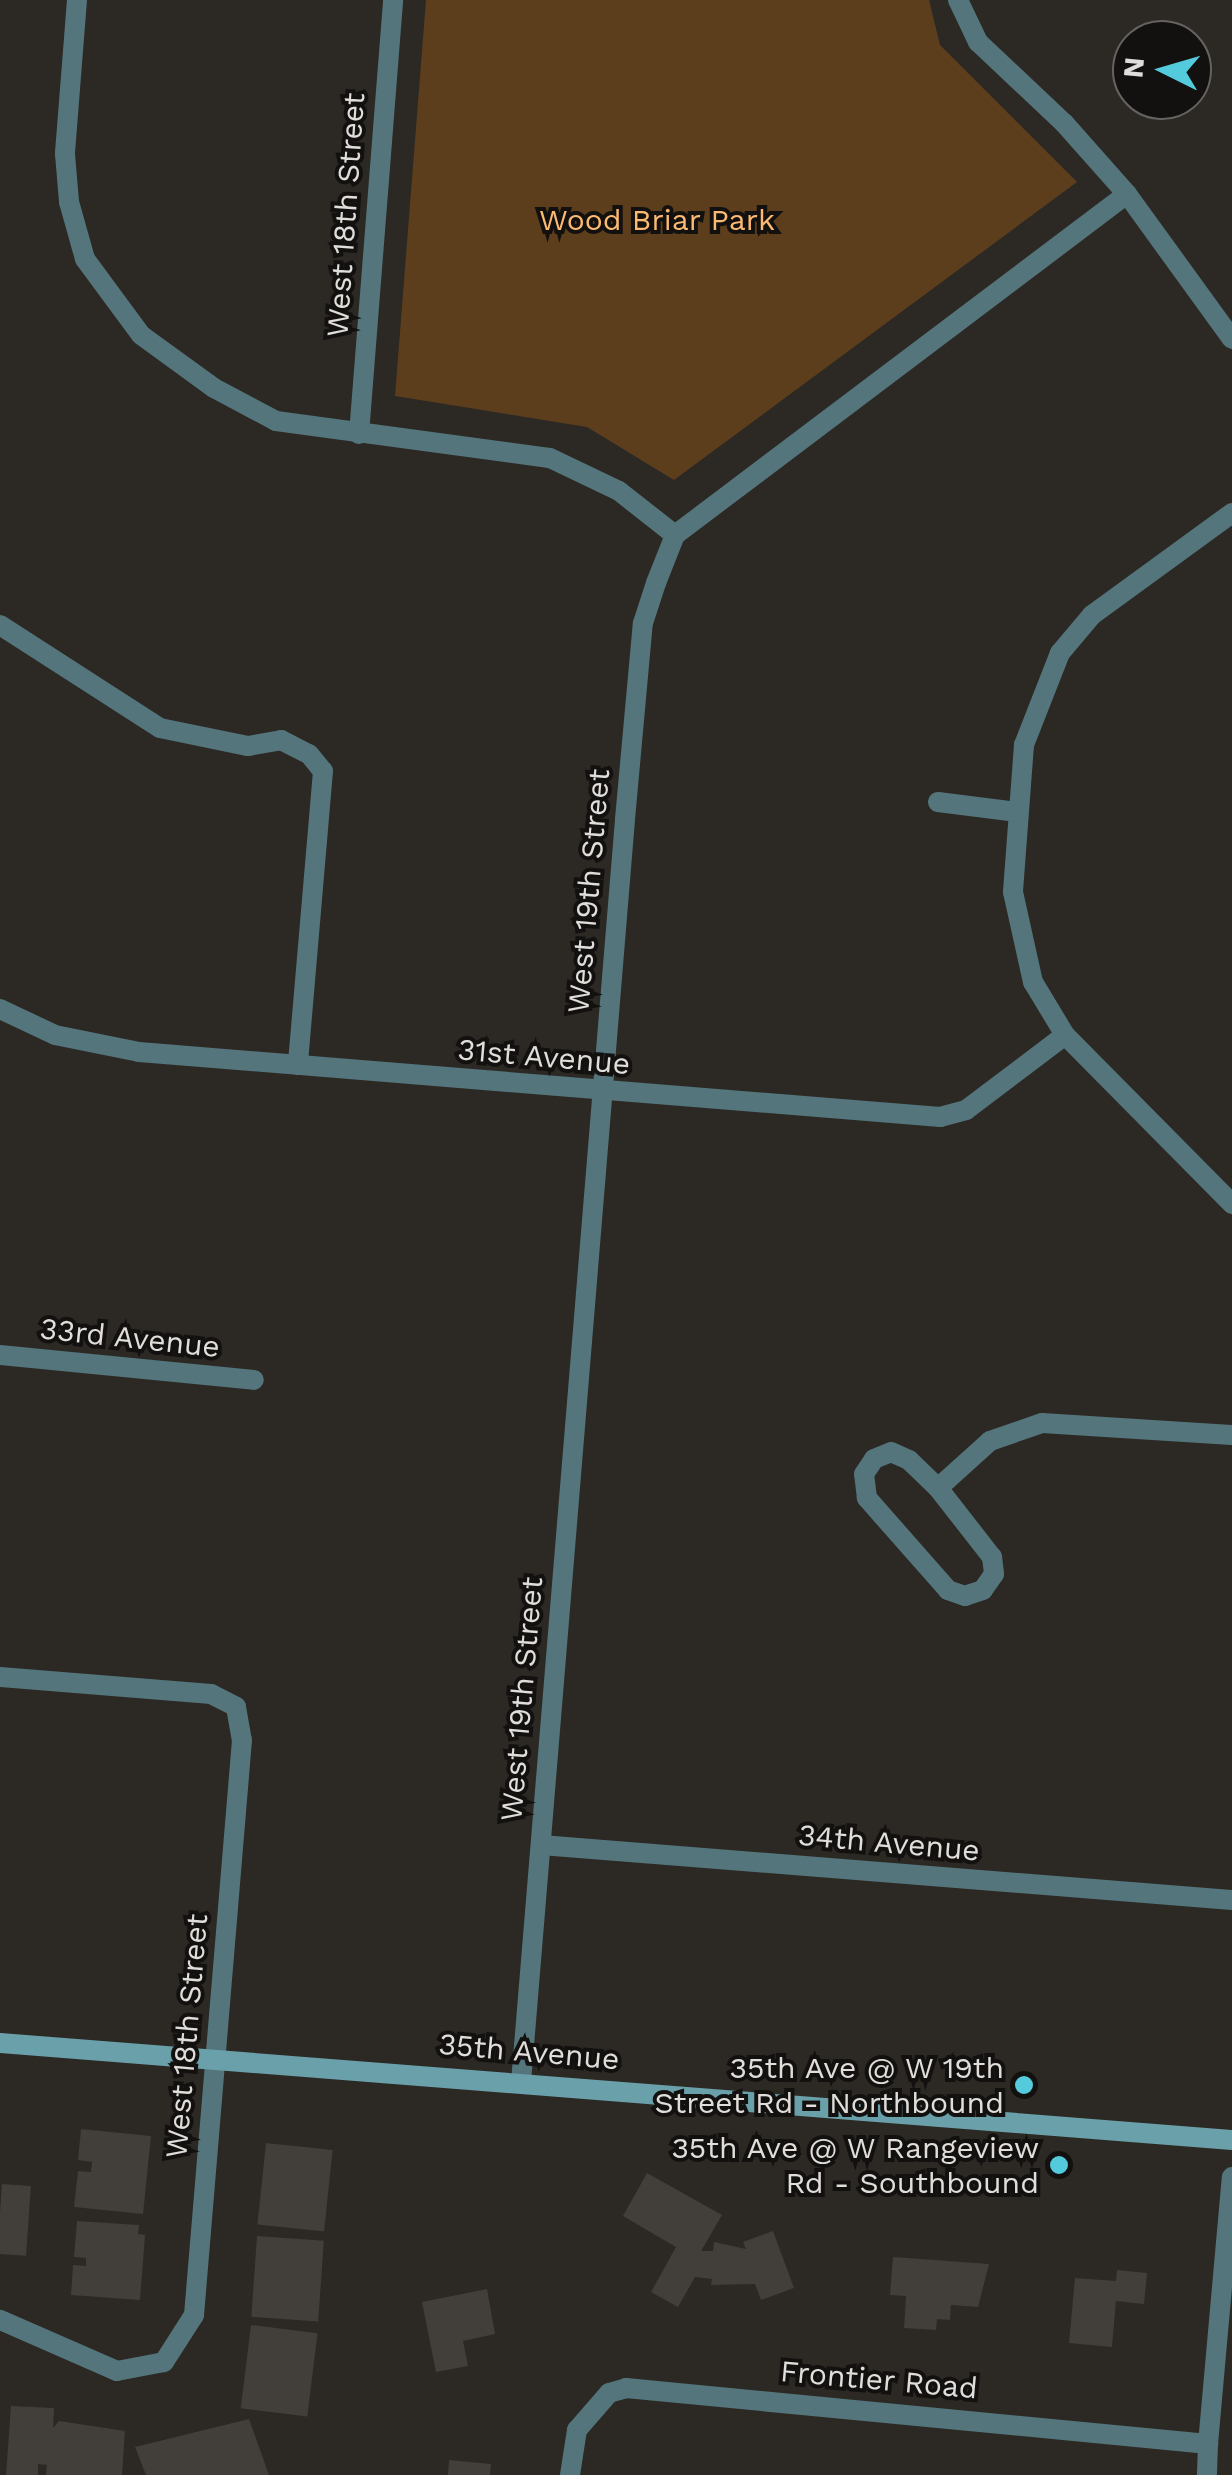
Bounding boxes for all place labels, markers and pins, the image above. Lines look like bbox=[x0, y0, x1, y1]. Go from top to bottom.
place label: 35th Ave @ W 19th Street Rd - Northbound bbox=[655, 2050, 1004, 2120]
marker: 35th Ave @ W 19th Street Rd - Northbound bbox=[1013, 2074, 1035, 2096]
place label: 35th Ave @ W Rangeview Rd - Southbound bbox=[669, 2130, 1039, 2200]
marker: 35th Ave @ W Rangeview Rd - Southbound bbox=[1048, 2154, 1070, 2176]

